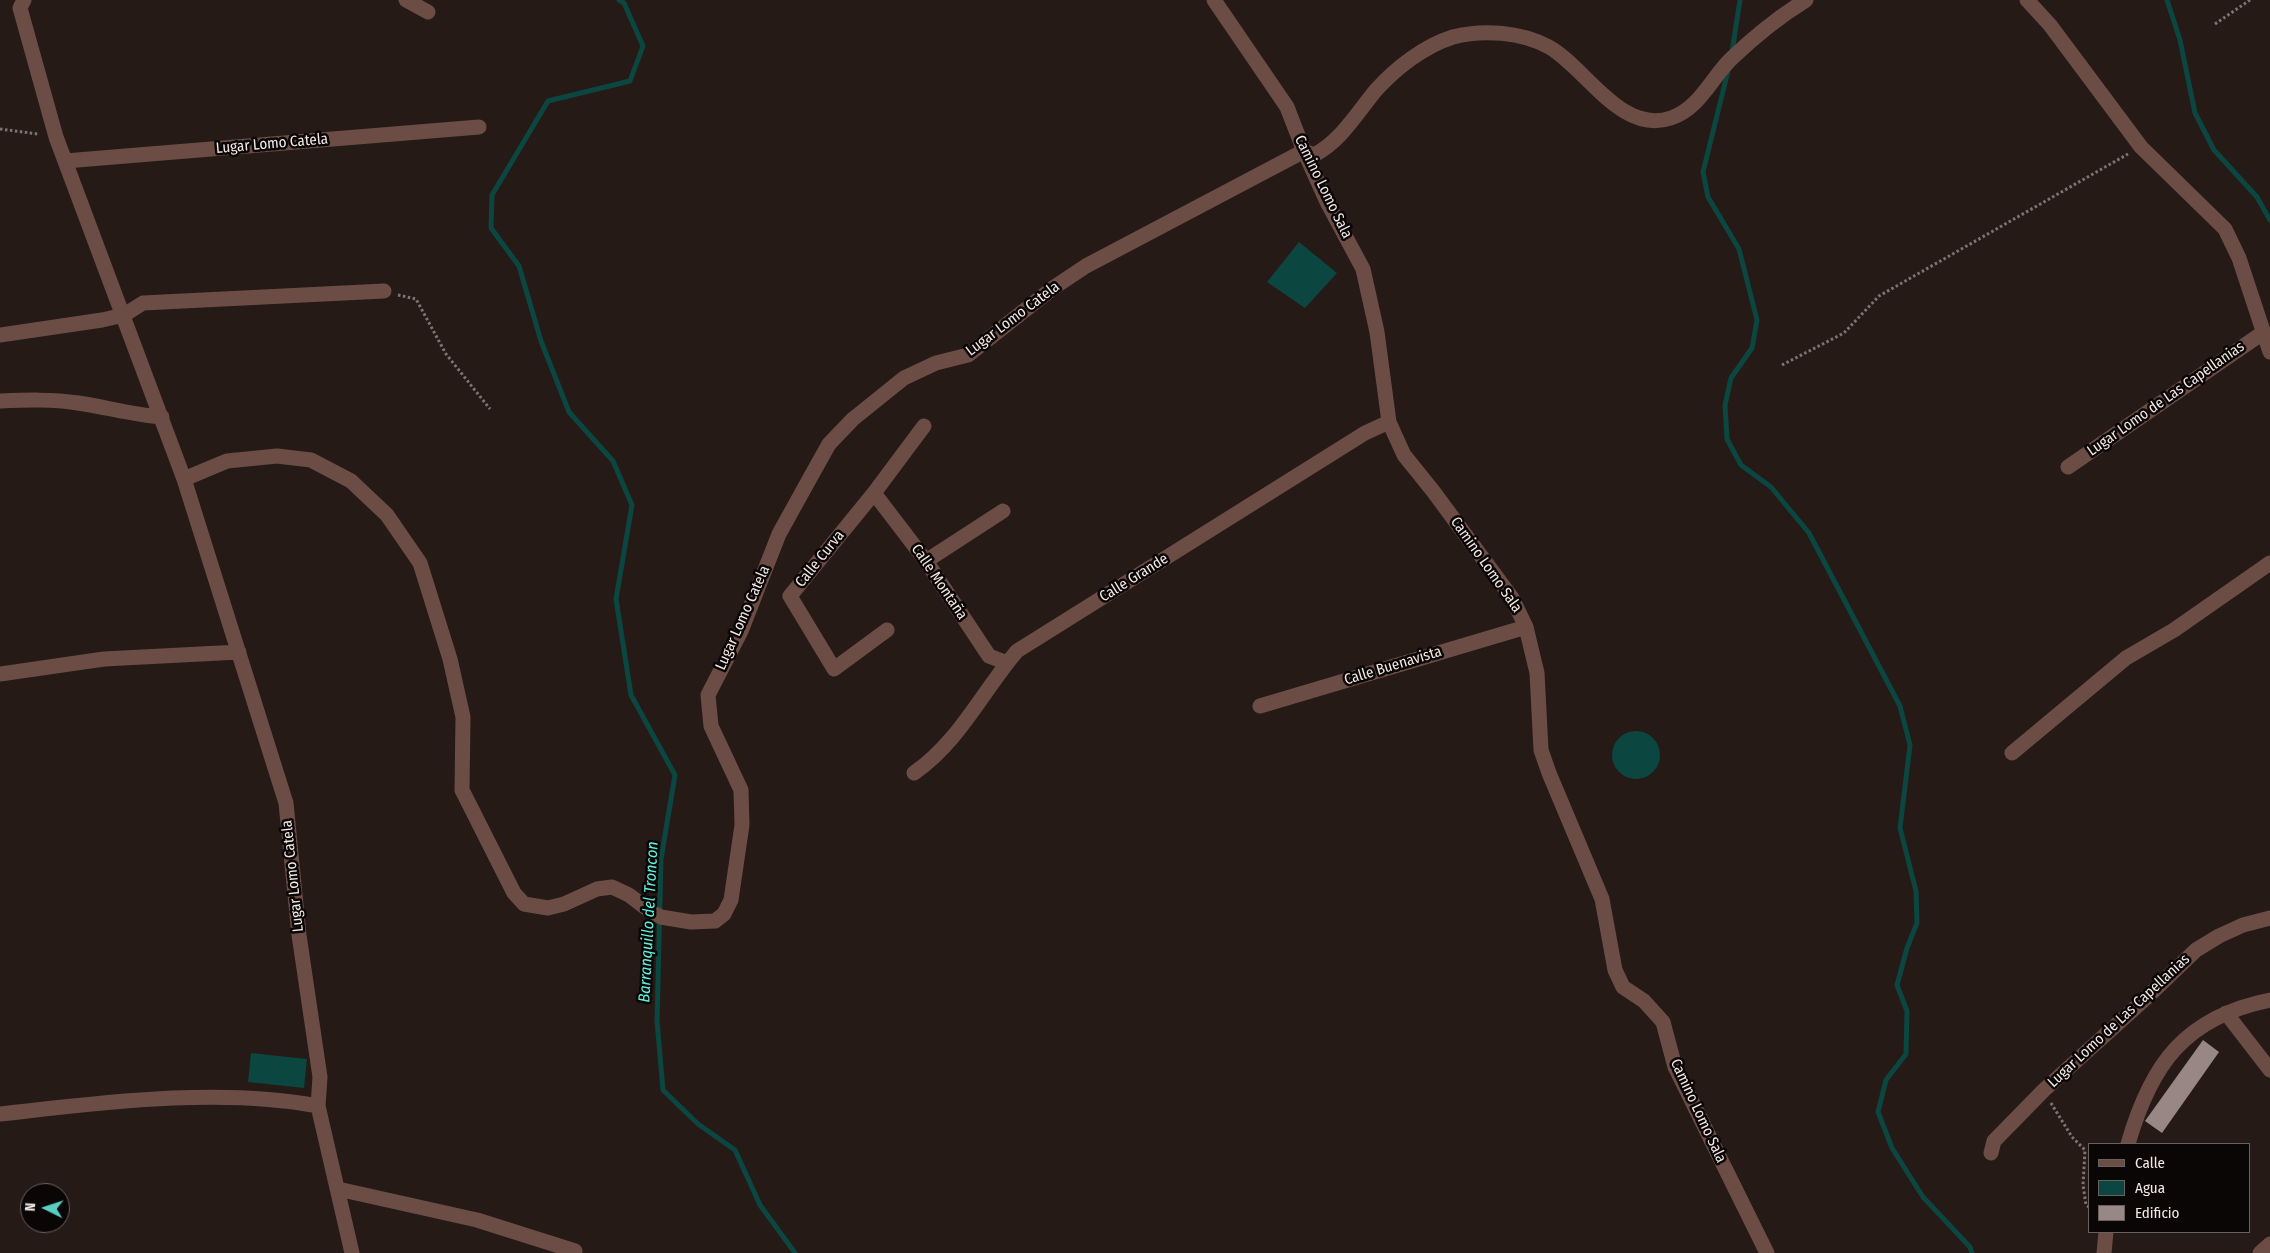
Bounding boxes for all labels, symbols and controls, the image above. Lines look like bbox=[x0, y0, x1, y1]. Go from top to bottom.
street label: Lugar Lomo Catela bbox=[215, 130, 329, 158]
street label: Camino Lomo Sala bbox=[1290, 133, 1356, 241]
street label: Lugar Lomo Catela bbox=[963, 278, 1063, 360]
street label: Lugar Lomo de Las Capellanias bbox=[2084, 338, 2248, 460]
street label: Camino Lomo Sala bbox=[1446, 514, 1526, 616]
street label: Calle Curva bbox=[792, 527, 848, 591]
street label: Calle Montaña bbox=[907, 541, 971, 623]
street label: Calle Grande bbox=[1096, 550, 1172, 606]
street label: Lugar Lomo Catela bbox=[712, 563, 774, 673]
street label: Calle Buenavista bbox=[1342, 643, 1444, 689]
street label: Lugar Lomo Catela bbox=[278, 819, 308, 933]
water label: Barranquillo del Troncon bbox=[635, 841, 663, 1003]
street label: Lugar Lomo de Las Capellanias bbox=[2044, 950, 2194, 1092]
street label: Camino Lomo Sala bbox=[1666, 1056, 1730, 1166]
legend bbox=[2088, 1143, 2250, 1233]
text: Calle bbox=[2135, 1154, 2165, 1172]
text: Agua bbox=[2135, 1179, 2165, 1197]
north arrow bbox=[20, 1183, 70, 1233]
text: N bbox=[22, 1202, 39, 1212]
text: Edificio bbox=[2135, 1204, 2180, 1222]

